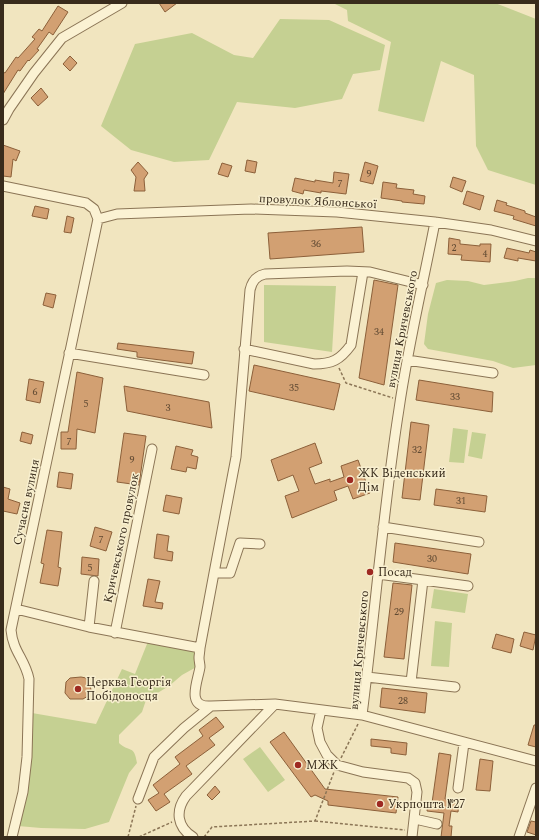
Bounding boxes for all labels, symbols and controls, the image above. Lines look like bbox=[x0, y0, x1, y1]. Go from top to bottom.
house number: 9 bbox=[367, 166, 372, 182]
house number: 7 bbox=[338, 176, 343, 192]
street label: провулок Яблонської bbox=[258, 189, 378, 214]
house number: 36 bbox=[311, 236, 321, 252]
house number: 2 bbox=[452, 240, 457, 256]
house number: 4 bbox=[483, 246, 488, 262]
street label: вулиця Кричевського bbox=[382, 269, 423, 390]
house number: 34 bbox=[374, 324, 384, 340]
house number: 35 bbox=[289, 380, 299, 396]
house number: 6 bbox=[33, 384, 38, 400]
house number: 33 bbox=[450, 389, 460, 405]
house number: 5 bbox=[84, 396, 89, 412]
house number: 3 bbox=[166, 400, 171, 416]
house number: 7 bbox=[67, 434, 72, 450]
house number: 32 bbox=[412, 442, 422, 458]
house number: 9 bbox=[130, 452, 135, 468]
street label: Сучасна вулиця bbox=[8, 457, 45, 547]
place label: ЖК Віденський Дім bbox=[358, 464, 446, 497]
street label: Кричевського провулок bbox=[98, 471, 145, 605]
marker: ЖК Віденський Дім bbox=[345, 475, 355, 485]
house number: 31 bbox=[456, 493, 466, 509]
house number: 7 bbox=[99, 532, 104, 548]
house number: 30 bbox=[427, 551, 437, 567]
house number: 5 bbox=[88, 560, 93, 576]
place label: Посад bbox=[378, 563, 412, 582]
marker: Посад bbox=[365, 567, 375, 577]
street label: вулиця Кричевського bbox=[345, 590, 374, 710]
house number: 29 bbox=[394, 604, 404, 620]
place label: Церква Георгія Побідоносця bbox=[86, 673, 171, 706]
marker: Церква Георгія Побідоносця bbox=[73, 684, 83, 694]
house number: 28 bbox=[398, 693, 408, 709]
place label: МЖК bbox=[306, 756, 339, 775]
marker: МЖК bbox=[293, 760, 303, 770]
place label: Укрпошта №27 bbox=[388, 795, 465, 814]
marker: Укрпошта №27 bbox=[375, 799, 385, 809]

